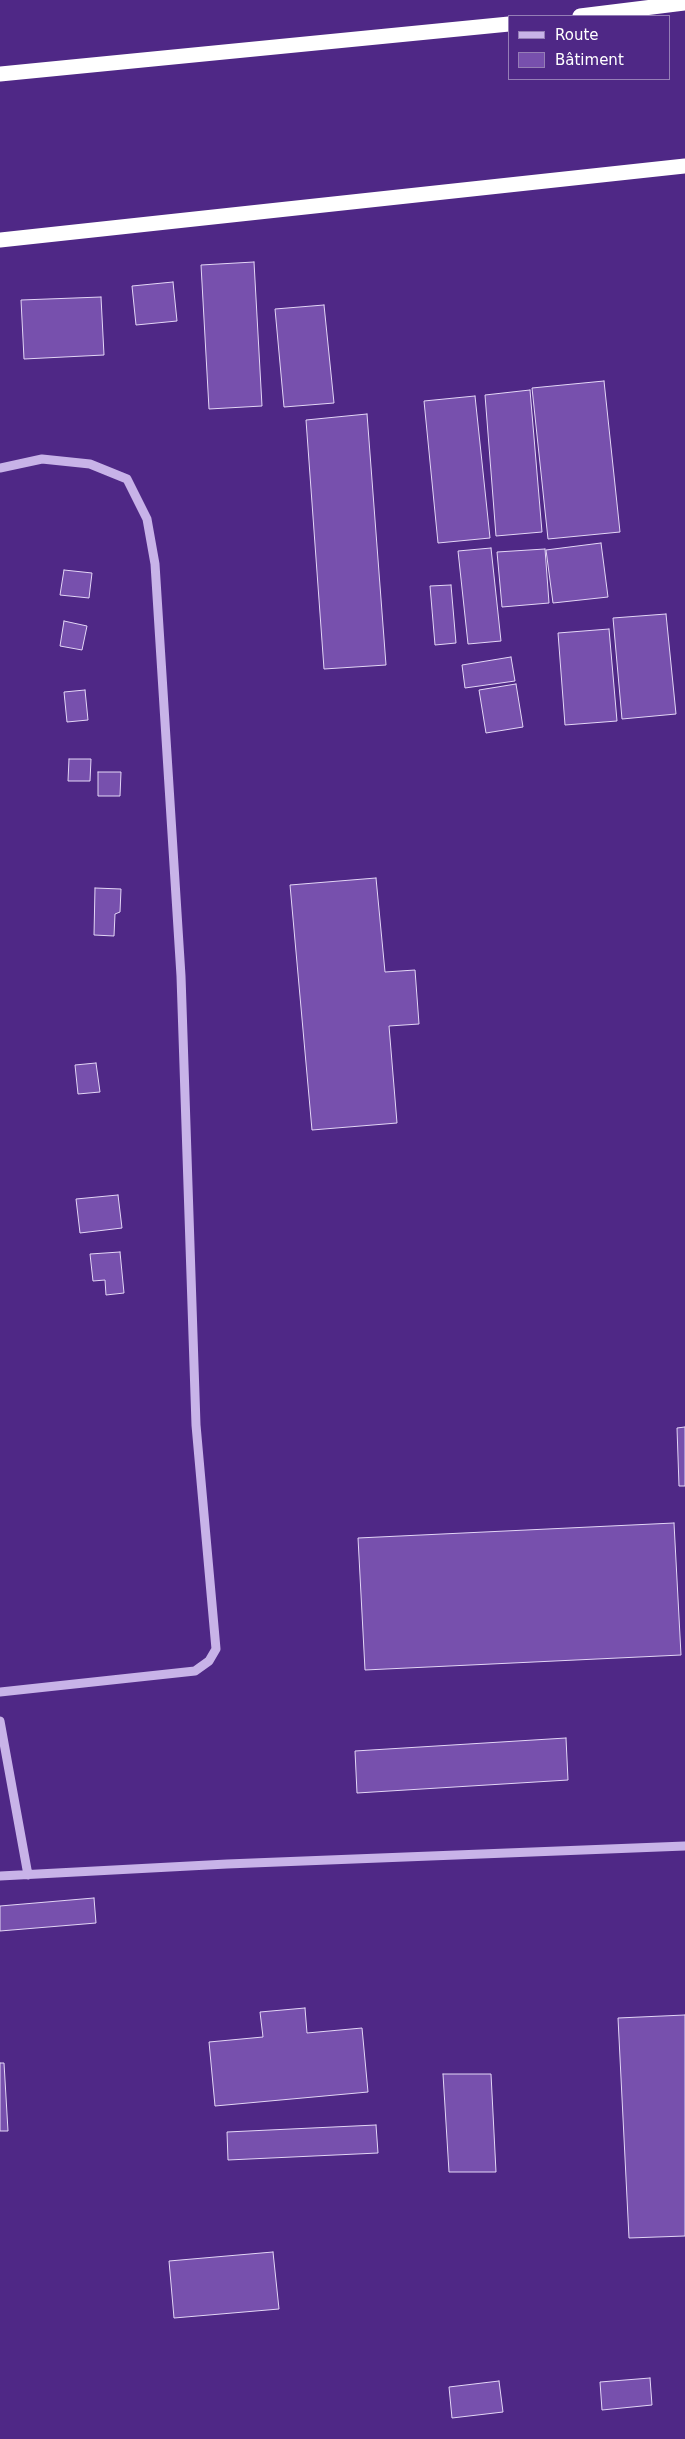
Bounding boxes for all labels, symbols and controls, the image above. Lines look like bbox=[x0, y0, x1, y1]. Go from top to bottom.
legend bbox=[508, 15, 670, 80]
text: Route bbox=[555, 26, 599, 44]
text: Bâtiment bbox=[555, 51, 624, 69]

